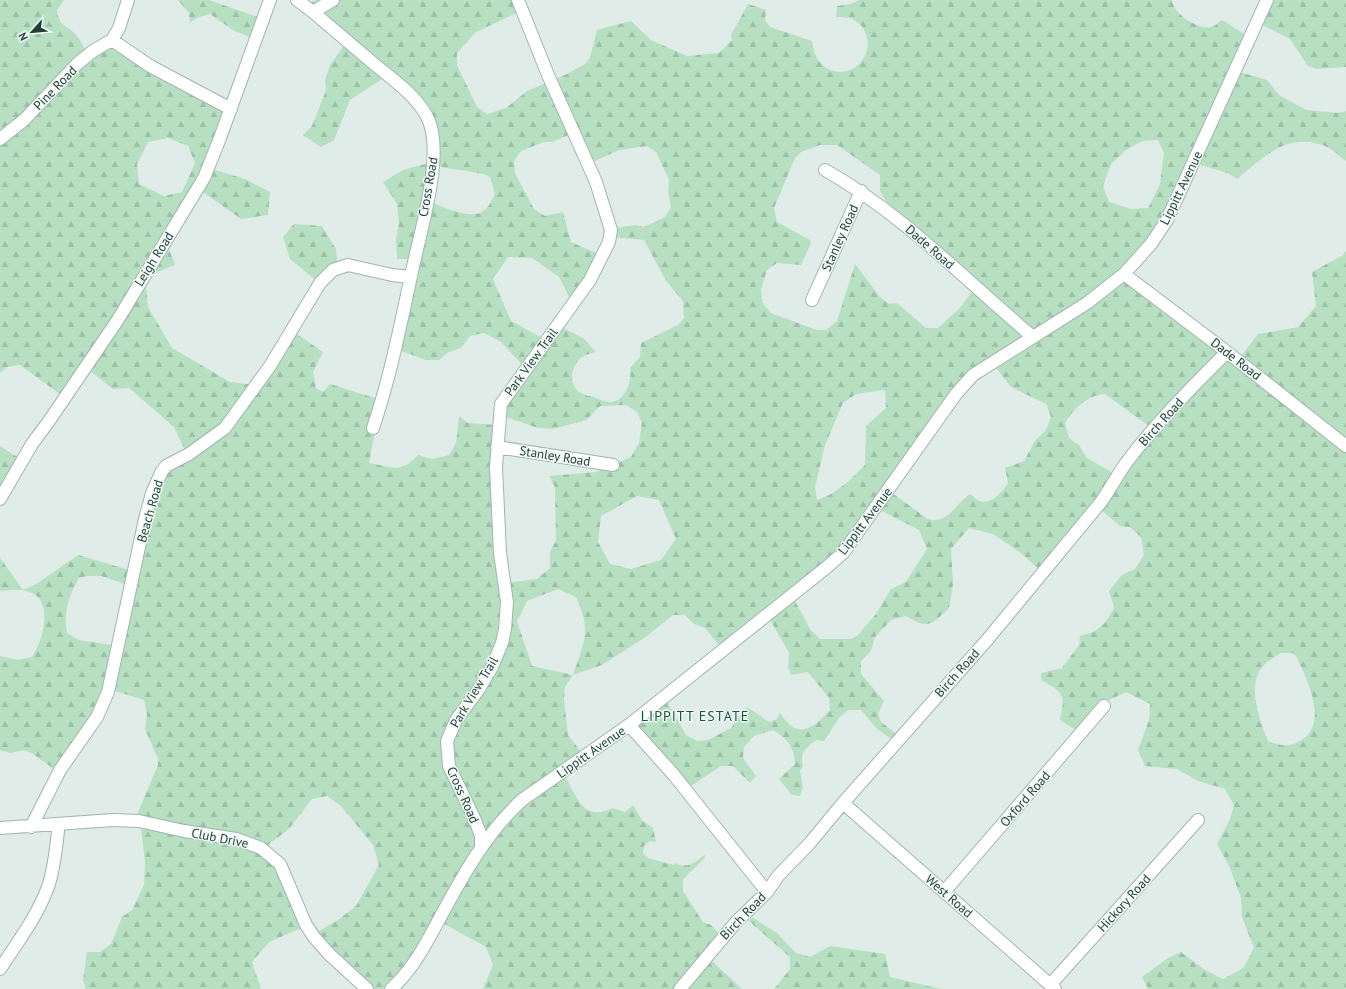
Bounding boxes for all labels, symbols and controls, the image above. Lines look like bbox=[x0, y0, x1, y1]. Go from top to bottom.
north arrow bbox=[12, 12, 52, 52]
text: N bbox=[15, 30, 31, 43]
street label: Pine Road bbox=[30, 62, 80, 114]
street label: Lippitt Avenue bbox=[1156, 148, 1206, 228]
street label: Cross Road bbox=[414, 156, 442, 218]
street label: Stanley Road bbox=[818, 202, 862, 274]
street label: Dade Road bbox=[902, 221, 958, 273]
street label: Leigh Road bbox=[131, 229, 177, 289]
street label: Park View Trail bbox=[501, 324, 562, 399]
street label: Dade Road bbox=[1207, 334, 1265, 384]
street label: Birch Road bbox=[1135, 394, 1187, 450]
street label: Stanley Road bbox=[518, 442, 592, 470]
street label: Beach Road bbox=[133, 478, 167, 544]
street label: Lippitt Avenue bbox=[834, 484, 896, 558]
street label: Birch Road bbox=[931, 645, 983, 701]
street label: Park View Trail bbox=[446, 653, 502, 731]
district label: LIPPITT ESTATE bbox=[641, 707, 749, 725]
street label: Lippitt Avenue bbox=[553, 722, 629, 782]
street label: Cross Road bbox=[443, 764, 483, 826]
street label: Oxford Road bbox=[996, 768, 1054, 830]
street label: Club Drive bbox=[190, 824, 250, 852]
street label: West Road bbox=[922, 871, 976, 921]
street label: Hickory Road bbox=[1094, 871, 1154, 935]
street label: Birch Road bbox=[716, 889, 770, 943]

